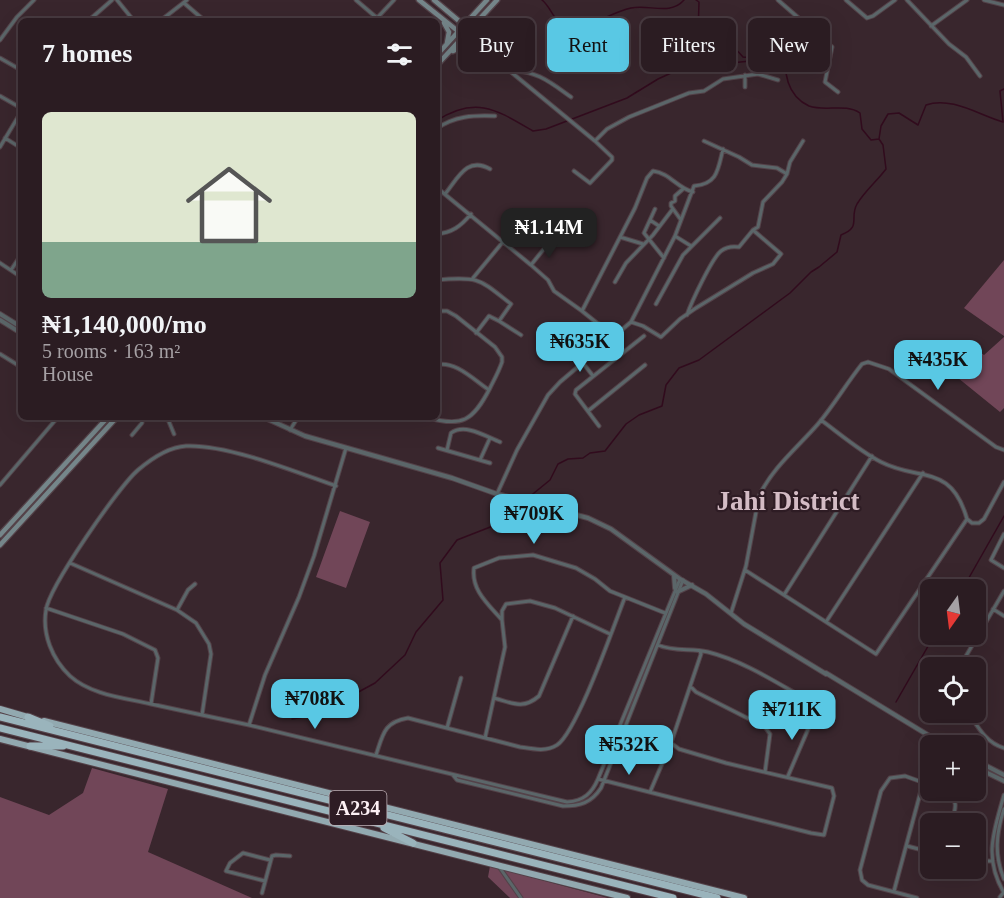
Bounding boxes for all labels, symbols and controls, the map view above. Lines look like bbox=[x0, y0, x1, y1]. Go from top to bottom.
chip: Buy bbox=[458, 18, 535, 72]
chip: Rent bbox=[547, 18, 629, 72]
chip: Filters bbox=[641, 18, 736, 72]
chip: New bbox=[748, 18, 830, 72]
icon: filters bbox=[383, 38, 416, 71]
text: 7 homes bbox=[42, 39, 132, 68]
icon: home bbox=[175, 151, 283, 259]
pin: ₦1.14M bbox=[500, 208, 598, 259]
text: ₦1.14M bbox=[515, 216, 583, 238]
text: ₦1,140,000/mo bbox=[42, 310, 207, 339]
pin: ₦635K bbox=[538, 322, 622, 373]
text: ₦635K bbox=[550, 330, 610, 352]
text: 5 rooms · 163 m² bbox=[42, 340, 180, 362]
pin: ₦435K bbox=[896, 340, 980, 391]
text: ₦435K bbox=[908, 348, 968, 370]
text: House bbox=[42, 363, 93, 385]
district label: Jahi District bbox=[716, 486, 860, 516]
pin: ₦709K bbox=[492, 494, 576, 545]
text: ₦709K bbox=[504, 502, 564, 524]
north arrow bbox=[920, 579, 986, 645]
map controls bbox=[920, 579, 986, 879]
button: locate bbox=[920, 657, 986, 723]
pin: ₦708K bbox=[273, 679, 357, 730]
text: ₦708K bbox=[285, 687, 345, 709]
pin: ₦711K bbox=[750, 690, 834, 741]
text: ₦711K bbox=[763, 698, 821, 720]
pin: ₦532K bbox=[587, 725, 671, 776]
text: ₦532K bbox=[599, 733, 659, 755]
button: + bbox=[920, 735, 986, 801]
road number: A234 bbox=[330, 791, 386, 825]
button: − bbox=[920, 813, 986, 879]

